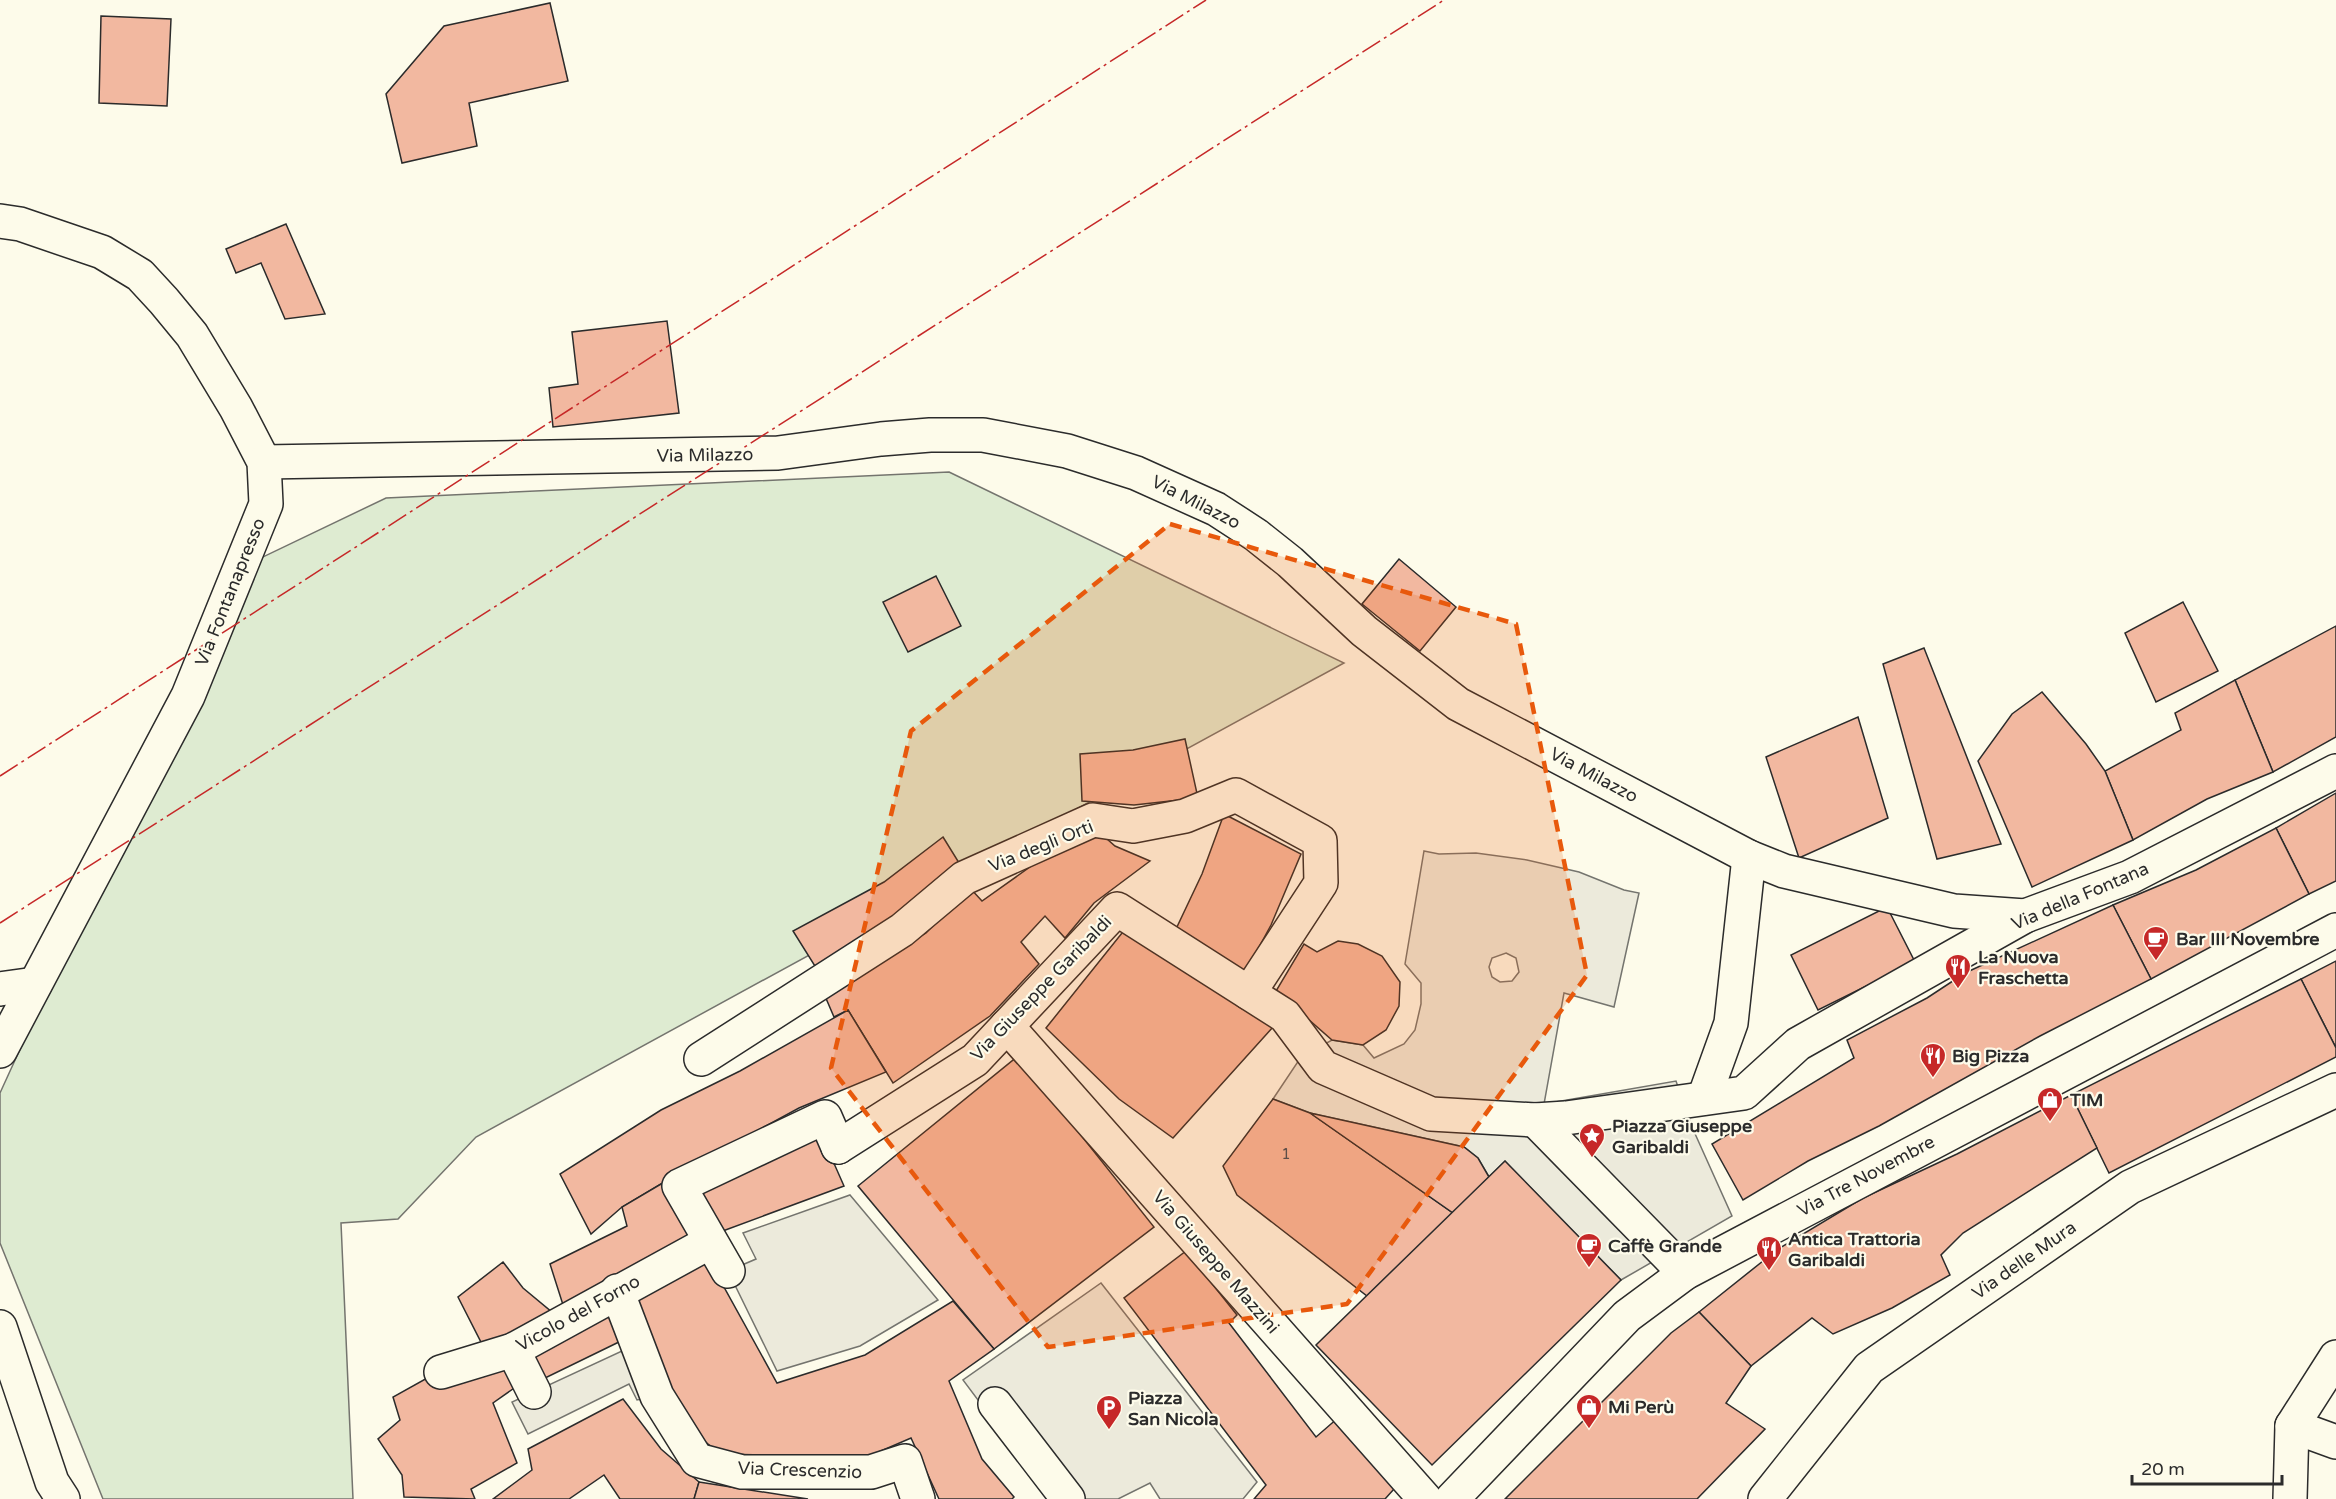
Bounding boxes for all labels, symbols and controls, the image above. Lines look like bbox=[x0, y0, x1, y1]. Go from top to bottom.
street label: Via Milazzo bbox=[656, 443, 754, 467]
street label: Via Milazzo bbox=[1148, 470, 1244, 534]
street label: Via Fontanapresso bbox=[190, 515, 270, 669]
street label: Via Milazzo bbox=[1546, 743, 1642, 807]
street label: Via degli Orti bbox=[985, 815, 1097, 877]
street label: Via della Fontana bbox=[2008, 857, 2152, 935]
street label: Via Giuseppe Garibaldi bbox=[966, 911, 1116, 1065]
cafe icon: Bar III Novembre bbox=[2141, 924, 2171, 962]
place label: Bar III Novembre bbox=[2176, 928, 2320, 950]
place label: La Nuova Fraschetta bbox=[1978, 946, 2069, 989]
restaurant icon: La Nuova Fraschetta bbox=[1943, 952, 1973, 990]
restaurant icon: Big Pizza bbox=[1918, 1041, 1948, 1079]
place label: Big Pizza bbox=[1952, 1045, 2029, 1067]
shop icon: TIM bbox=[2035, 1085, 2065, 1123]
place label: TIM bbox=[2069, 1089, 2103, 1111]
place label: Piazza Giuseppe Garibaldi bbox=[1612, 1115, 1752, 1158]
place icon: Piazza Giuseppe Garibaldi bbox=[1577, 1121, 1607, 1159]
street label: Via Tre Novembre bbox=[1794, 1131, 1938, 1221]
house number: 1 bbox=[1281, 1145, 1291, 1163]
street label: Via Giuseppe Mazzini bbox=[1148, 1186, 1284, 1338]
street label: Via delle Mura bbox=[1968, 1216, 2080, 1304]
place label: Antica Trattoria Garibaldi bbox=[1788, 1228, 1921, 1271]
cafe icon: Caffè Grande bbox=[1574, 1231, 1604, 1269]
restaurant icon: Antica Trattoria Garibaldi bbox=[1754, 1234, 1784, 1272]
place label: Caffè Grande bbox=[1608, 1235, 1722, 1257]
street label: Vicolo del Forno bbox=[512, 1270, 644, 1356]
place label: Piazza San Nicola bbox=[1128, 1387, 1219, 1430]
shop icon: Mi Perù bbox=[1574, 1392, 1604, 1430]
parking icon: Piazza San Nicola bbox=[1094, 1393, 1124, 1431]
place label: Mi Perù bbox=[1608, 1396, 1674, 1418]
scale bar bbox=[2132, 1448, 2282, 1486]
street label: Via Crescenzio bbox=[737, 1457, 863, 1483]
text: 20 m bbox=[2141, 1458, 2185, 1480]

